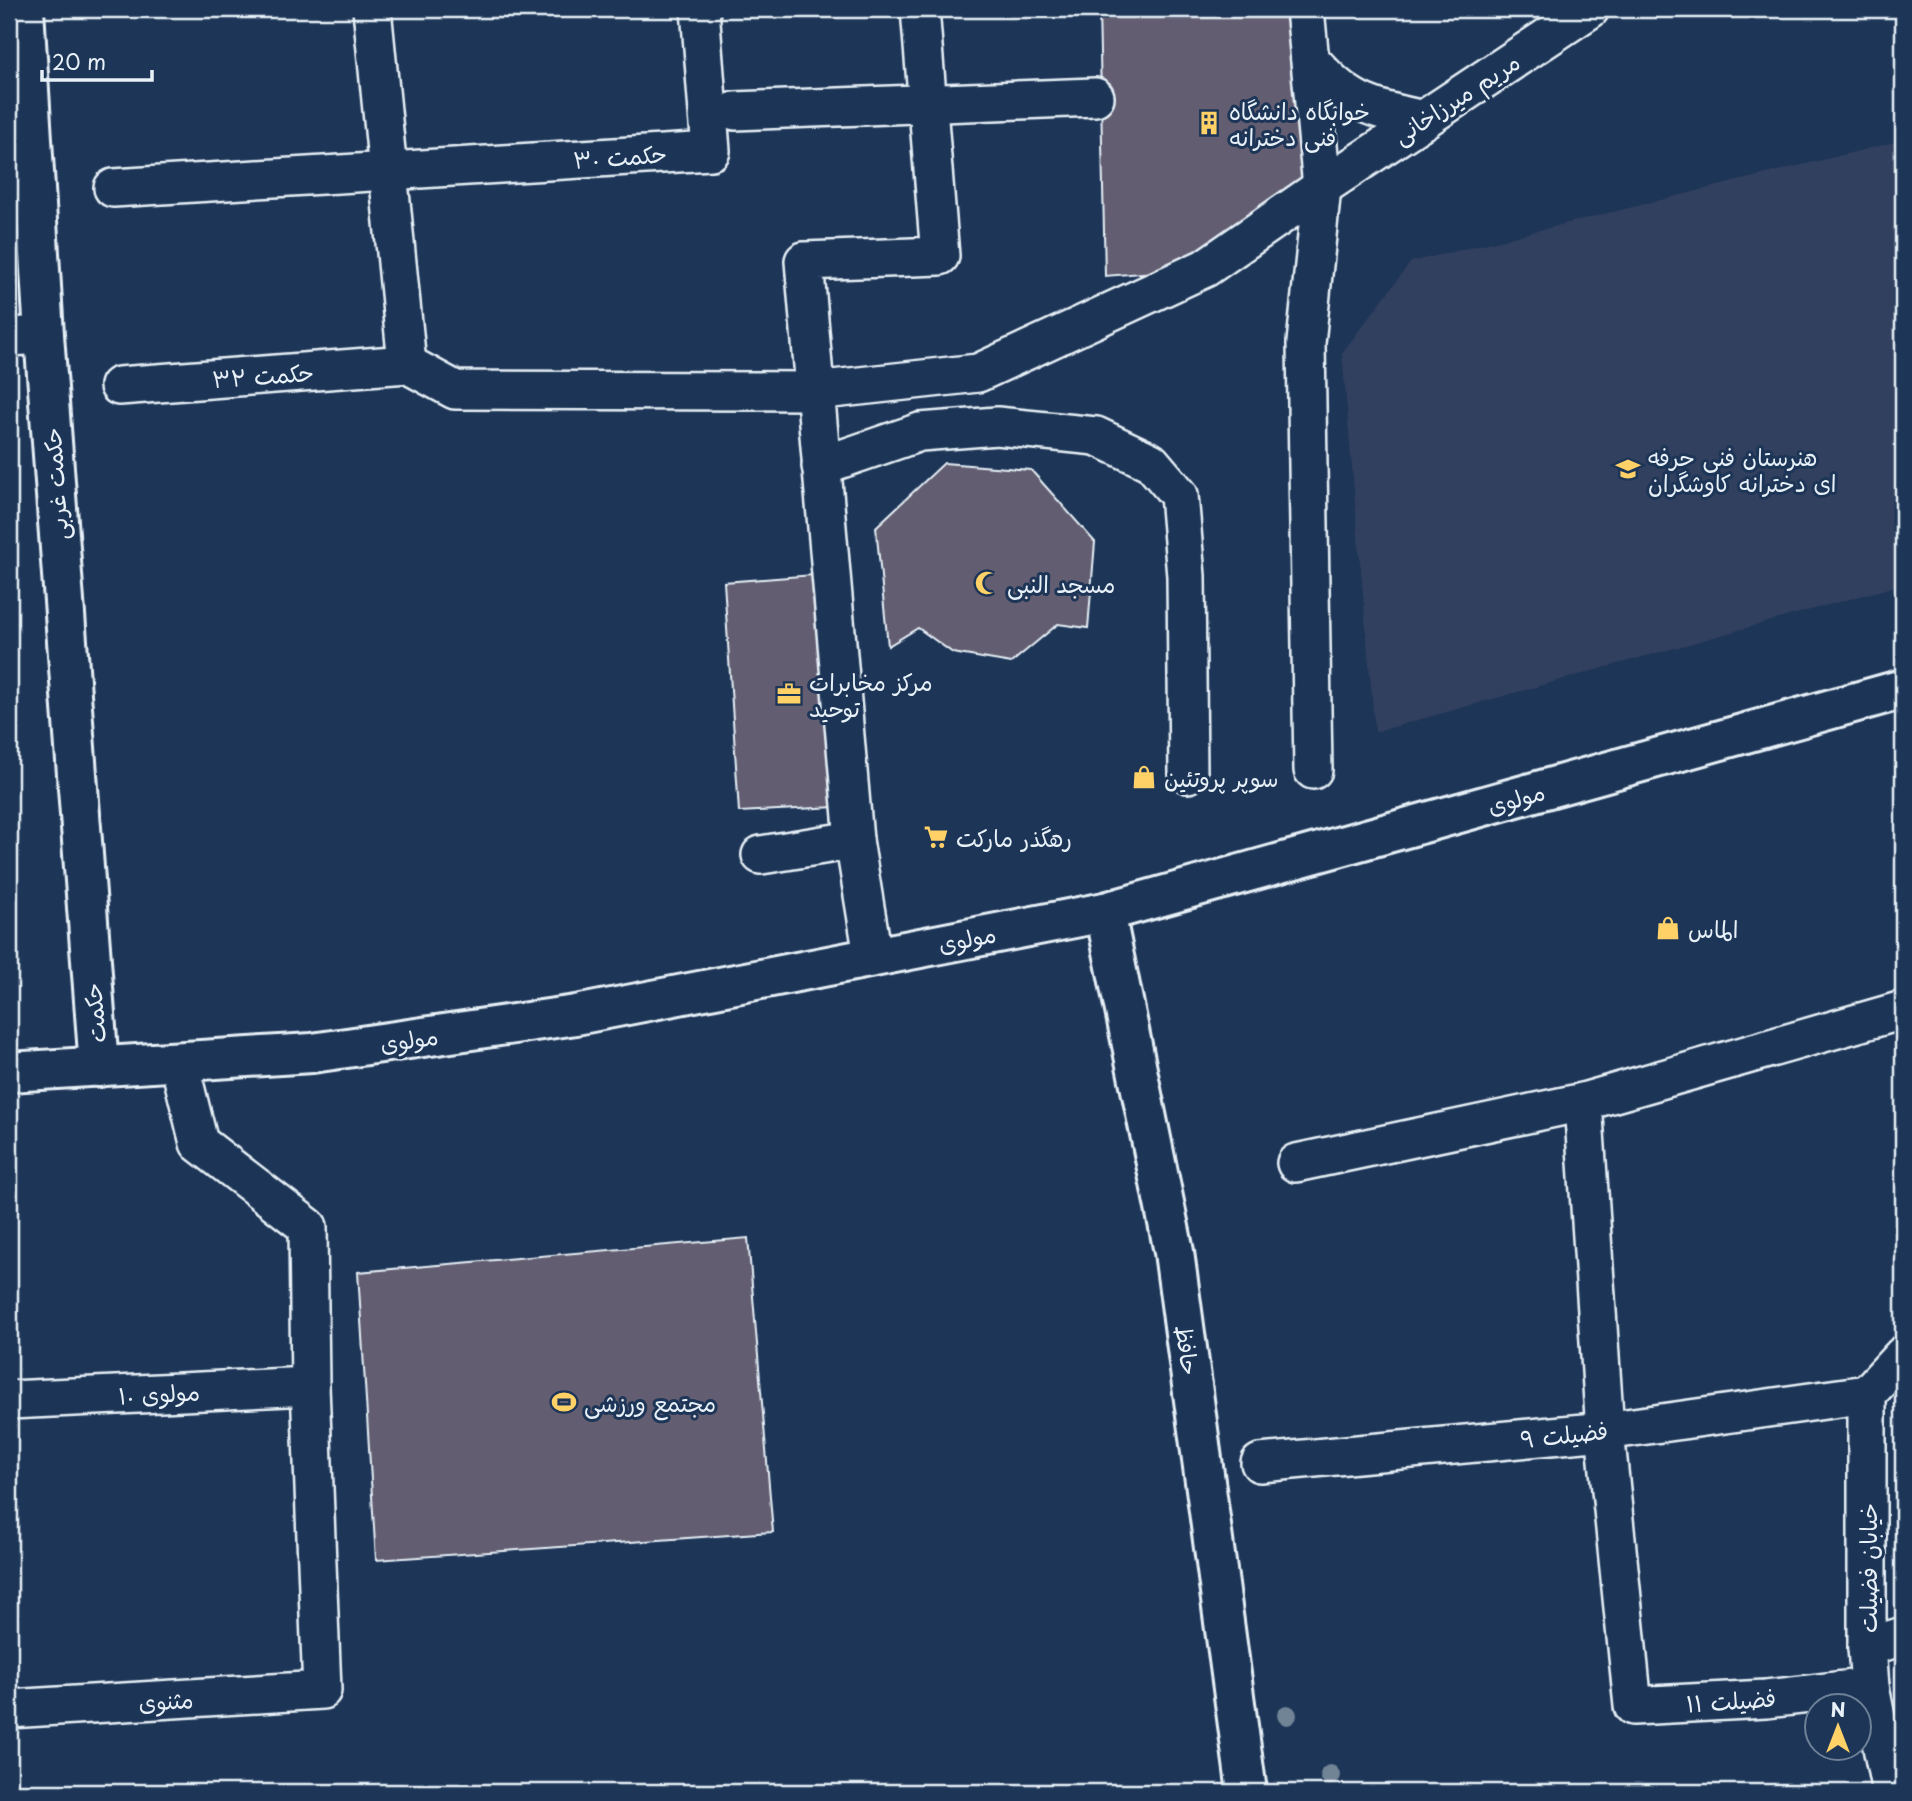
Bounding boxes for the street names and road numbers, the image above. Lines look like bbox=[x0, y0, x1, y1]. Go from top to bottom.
street label: مریم میرزاخانی bbox=[1386, 44, 1528, 154]
street label: حکمت ۳۰ bbox=[572, 135, 668, 177]
street label: حکمت ۳۲ bbox=[211, 354, 315, 396]
street label: حکمت غربی bbox=[34, 427, 76, 541]
street label: مولوی bbox=[1483, 773, 1549, 823]
street label: مولوی bbox=[935, 915, 999, 961]
street label: حکمت bbox=[74, 982, 114, 1044]
street label: مولوی bbox=[378, 1018, 440, 1060]
street label: حافظ bbox=[1167, 1323, 1209, 1377]
street label: مولوی ۱۰ bbox=[117, 1373, 201, 1413]
street label: فضیلت ۹ bbox=[1519, 1412, 1609, 1456]
street label: خیابان فضیلت bbox=[1850, 1503, 1885, 1633]
street label: فضیلت ۱۱ bbox=[1685, 1679, 1777, 1721]
street label: مثنوی bbox=[138, 1681, 194, 1719]

